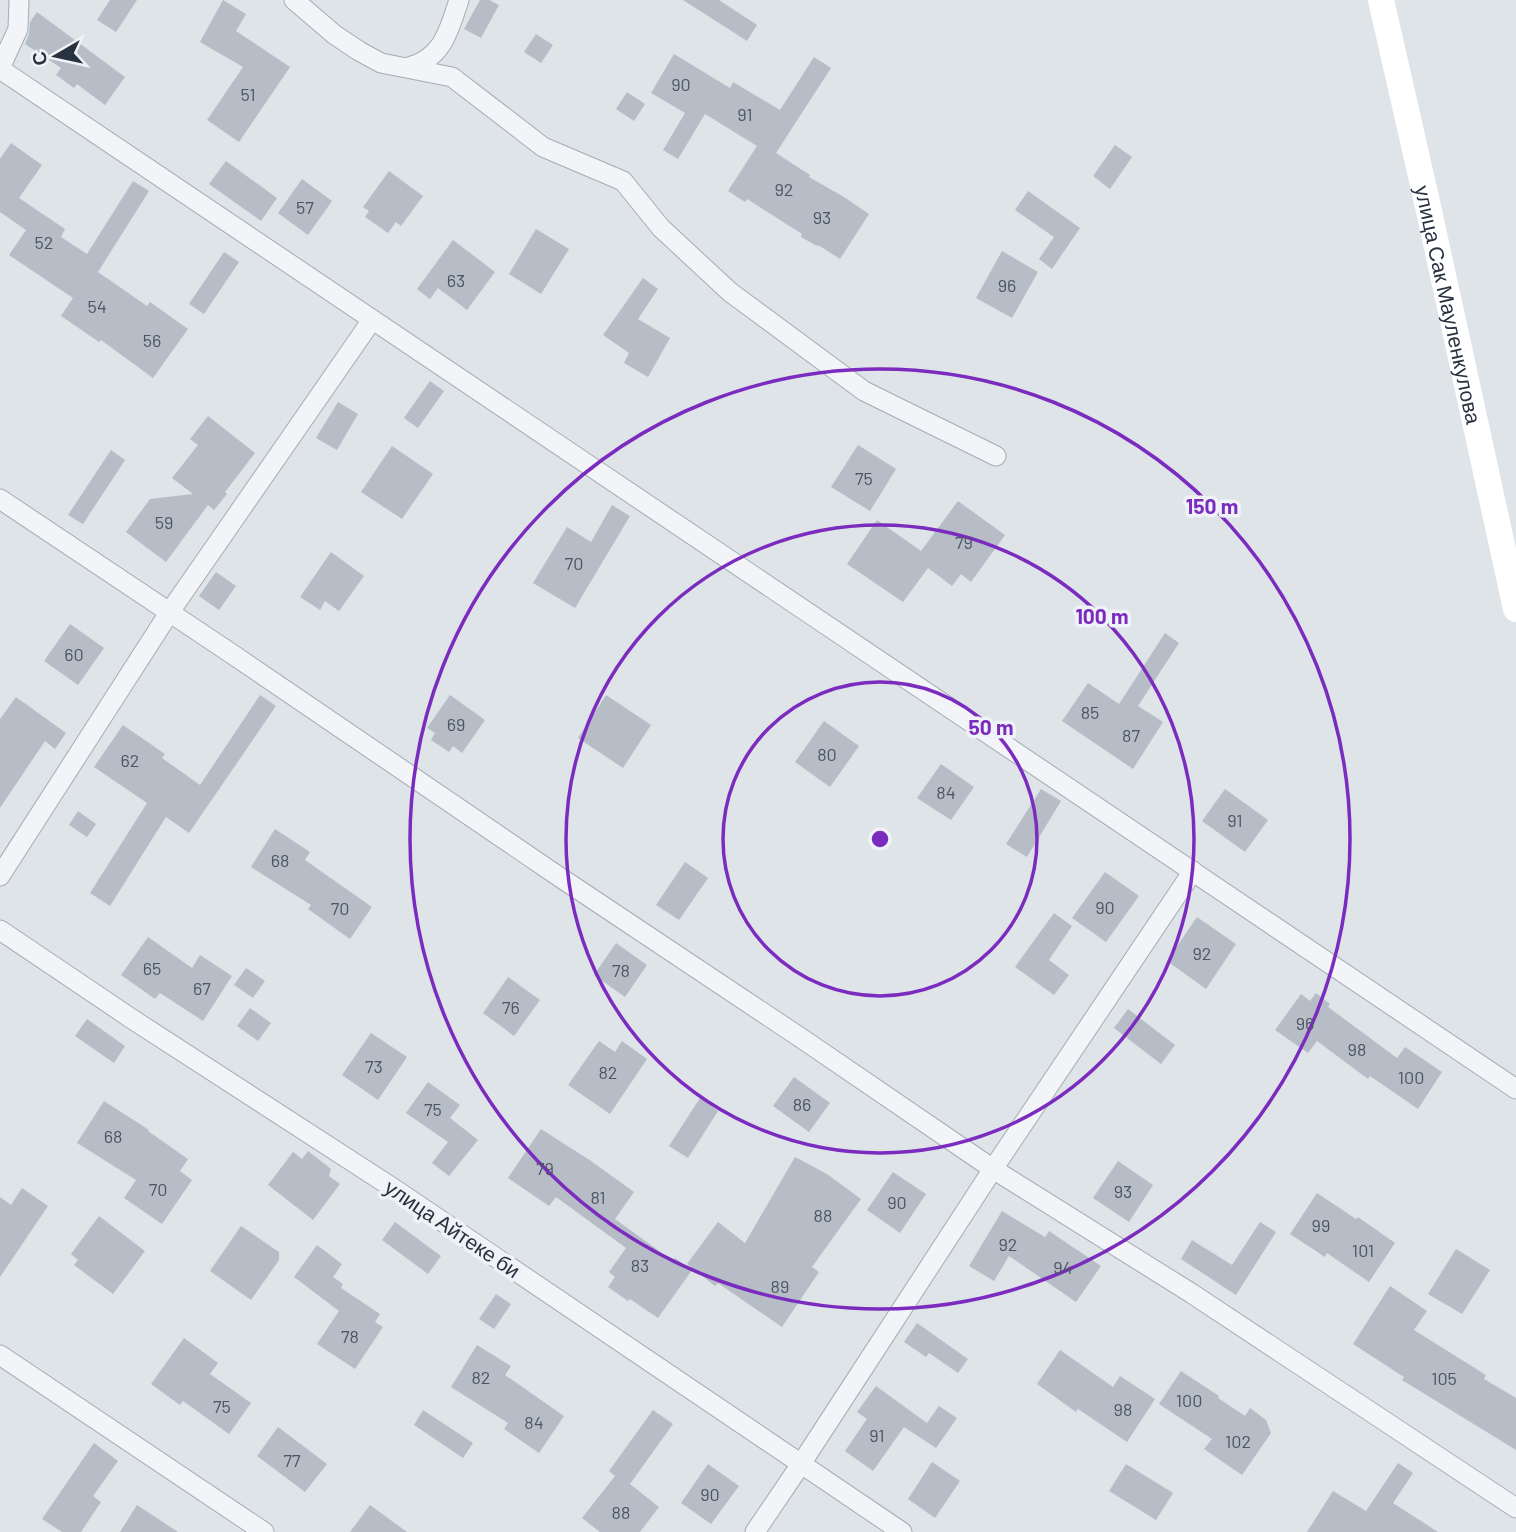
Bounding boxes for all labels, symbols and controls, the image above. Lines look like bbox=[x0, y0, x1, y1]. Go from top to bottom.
north arrow bbox=[21, 21, 91, 91]
text: С bbox=[26, 50, 51, 67]
house number: 90 bbox=[671, 73, 691, 95]
house number: 51 bbox=[240, 83, 256, 105]
house number: 91 bbox=[737, 103, 753, 125]
house number: 92 bbox=[774, 178, 794, 200]
street label: улица Сак Мауленкулова bbox=[1411, 183, 1488, 426]
house number: 57 bbox=[296, 196, 314, 218]
house number: 93 bbox=[813, 206, 831, 228]
house number: 52 bbox=[35, 231, 53, 253]
house number: 63 bbox=[447, 269, 465, 291]
house number: 96 bbox=[998, 274, 1016, 296]
house number: 54 bbox=[87, 295, 107, 317]
house number: 56 bbox=[143, 329, 161, 351]
house number: 75 bbox=[855, 467, 873, 489]
text: 150 m bbox=[1186, 493, 1238, 518]
house number: 59 bbox=[155, 511, 173, 533]
house number: 79 bbox=[955, 531, 973, 553]
house number: 70 bbox=[565, 552, 583, 574]
text: 100 m bbox=[1075, 603, 1129, 628]
house number: 60 bbox=[64, 643, 84, 665]
house number: 85 bbox=[1081, 701, 1099, 723]
house number: 69 bbox=[447, 713, 465, 735]
text: 50 m bbox=[968, 714, 1014, 739]
house number: 87 bbox=[1122, 724, 1140, 746]
house number: 80 bbox=[817, 743, 837, 765]
house number: 62 bbox=[121, 749, 139, 771]
house number: 84 bbox=[936, 781, 956, 803]
house number: 91 bbox=[1227, 809, 1243, 831]
centre of rings bbox=[868, 827, 892, 851]
house number: 68 bbox=[271, 849, 289, 871]
house number: 90 bbox=[1095, 896, 1115, 918]
house number: 70 bbox=[331, 897, 349, 919]
house number: 92 bbox=[1192, 942, 1212, 964]
house number: 65 bbox=[143, 957, 161, 979]
house number: 78 bbox=[612, 959, 630, 981]
house number: 67 bbox=[193, 977, 211, 999]
house number: 76 bbox=[502, 996, 520, 1018]
house number: 96 bbox=[1296, 1012, 1314, 1034]
house number: 98 bbox=[1348, 1038, 1366, 1060]
house number: 73 bbox=[365, 1055, 383, 1077]
house number: 82 bbox=[598, 1061, 618, 1083]
house number: 100 bbox=[1398, 1066, 1424, 1088]
house number: 86 bbox=[793, 1093, 811, 1115]
house number: 75 bbox=[424, 1098, 442, 1120]
house number: 68 bbox=[104, 1125, 122, 1147]
house number: 79 bbox=[536, 1157, 554, 1179]
street label: улица Айтеке би bbox=[381, 1174, 525, 1282]
house number: 70 bbox=[149, 1178, 167, 1200]
house number: 93 bbox=[1114, 1180, 1132, 1202]
house number: 81 bbox=[590, 1186, 606, 1208]
house number: 90 bbox=[887, 1191, 907, 1213]
house number: 88 bbox=[814, 1204, 832, 1226]
house number: 99 bbox=[1312, 1214, 1330, 1236]
house number: 92 bbox=[998, 1233, 1018, 1255]
house number: 101 bbox=[1352, 1239, 1374, 1261]
house number: 83 bbox=[631, 1254, 649, 1276]
house number: 94 bbox=[1053, 1256, 1073, 1278]
house number: 89 bbox=[771, 1275, 789, 1297]
house number: 78 bbox=[341, 1325, 359, 1347]
house number: 82 bbox=[471, 1366, 491, 1388]
house number: 105 bbox=[1431, 1367, 1457, 1389]
house number: 100 bbox=[1176, 1389, 1202, 1411]
house number: 75 bbox=[213, 1395, 231, 1417]
house number: 98 bbox=[1114, 1398, 1132, 1420]
house number: 84 bbox=[524, 1411, 544, 1433]
house number: 91 bbox=[869, 1424, 885, 1446]
house number: 102 bbox=[1225, 1430, 1251, 1452]
house number: 77 bbox=[283, 1449, 301, 1471]
house number: 90 bbox=[700, 1483, 720, 1505]
house number: 88 bbox=[612, 1501, 630, 1523]

